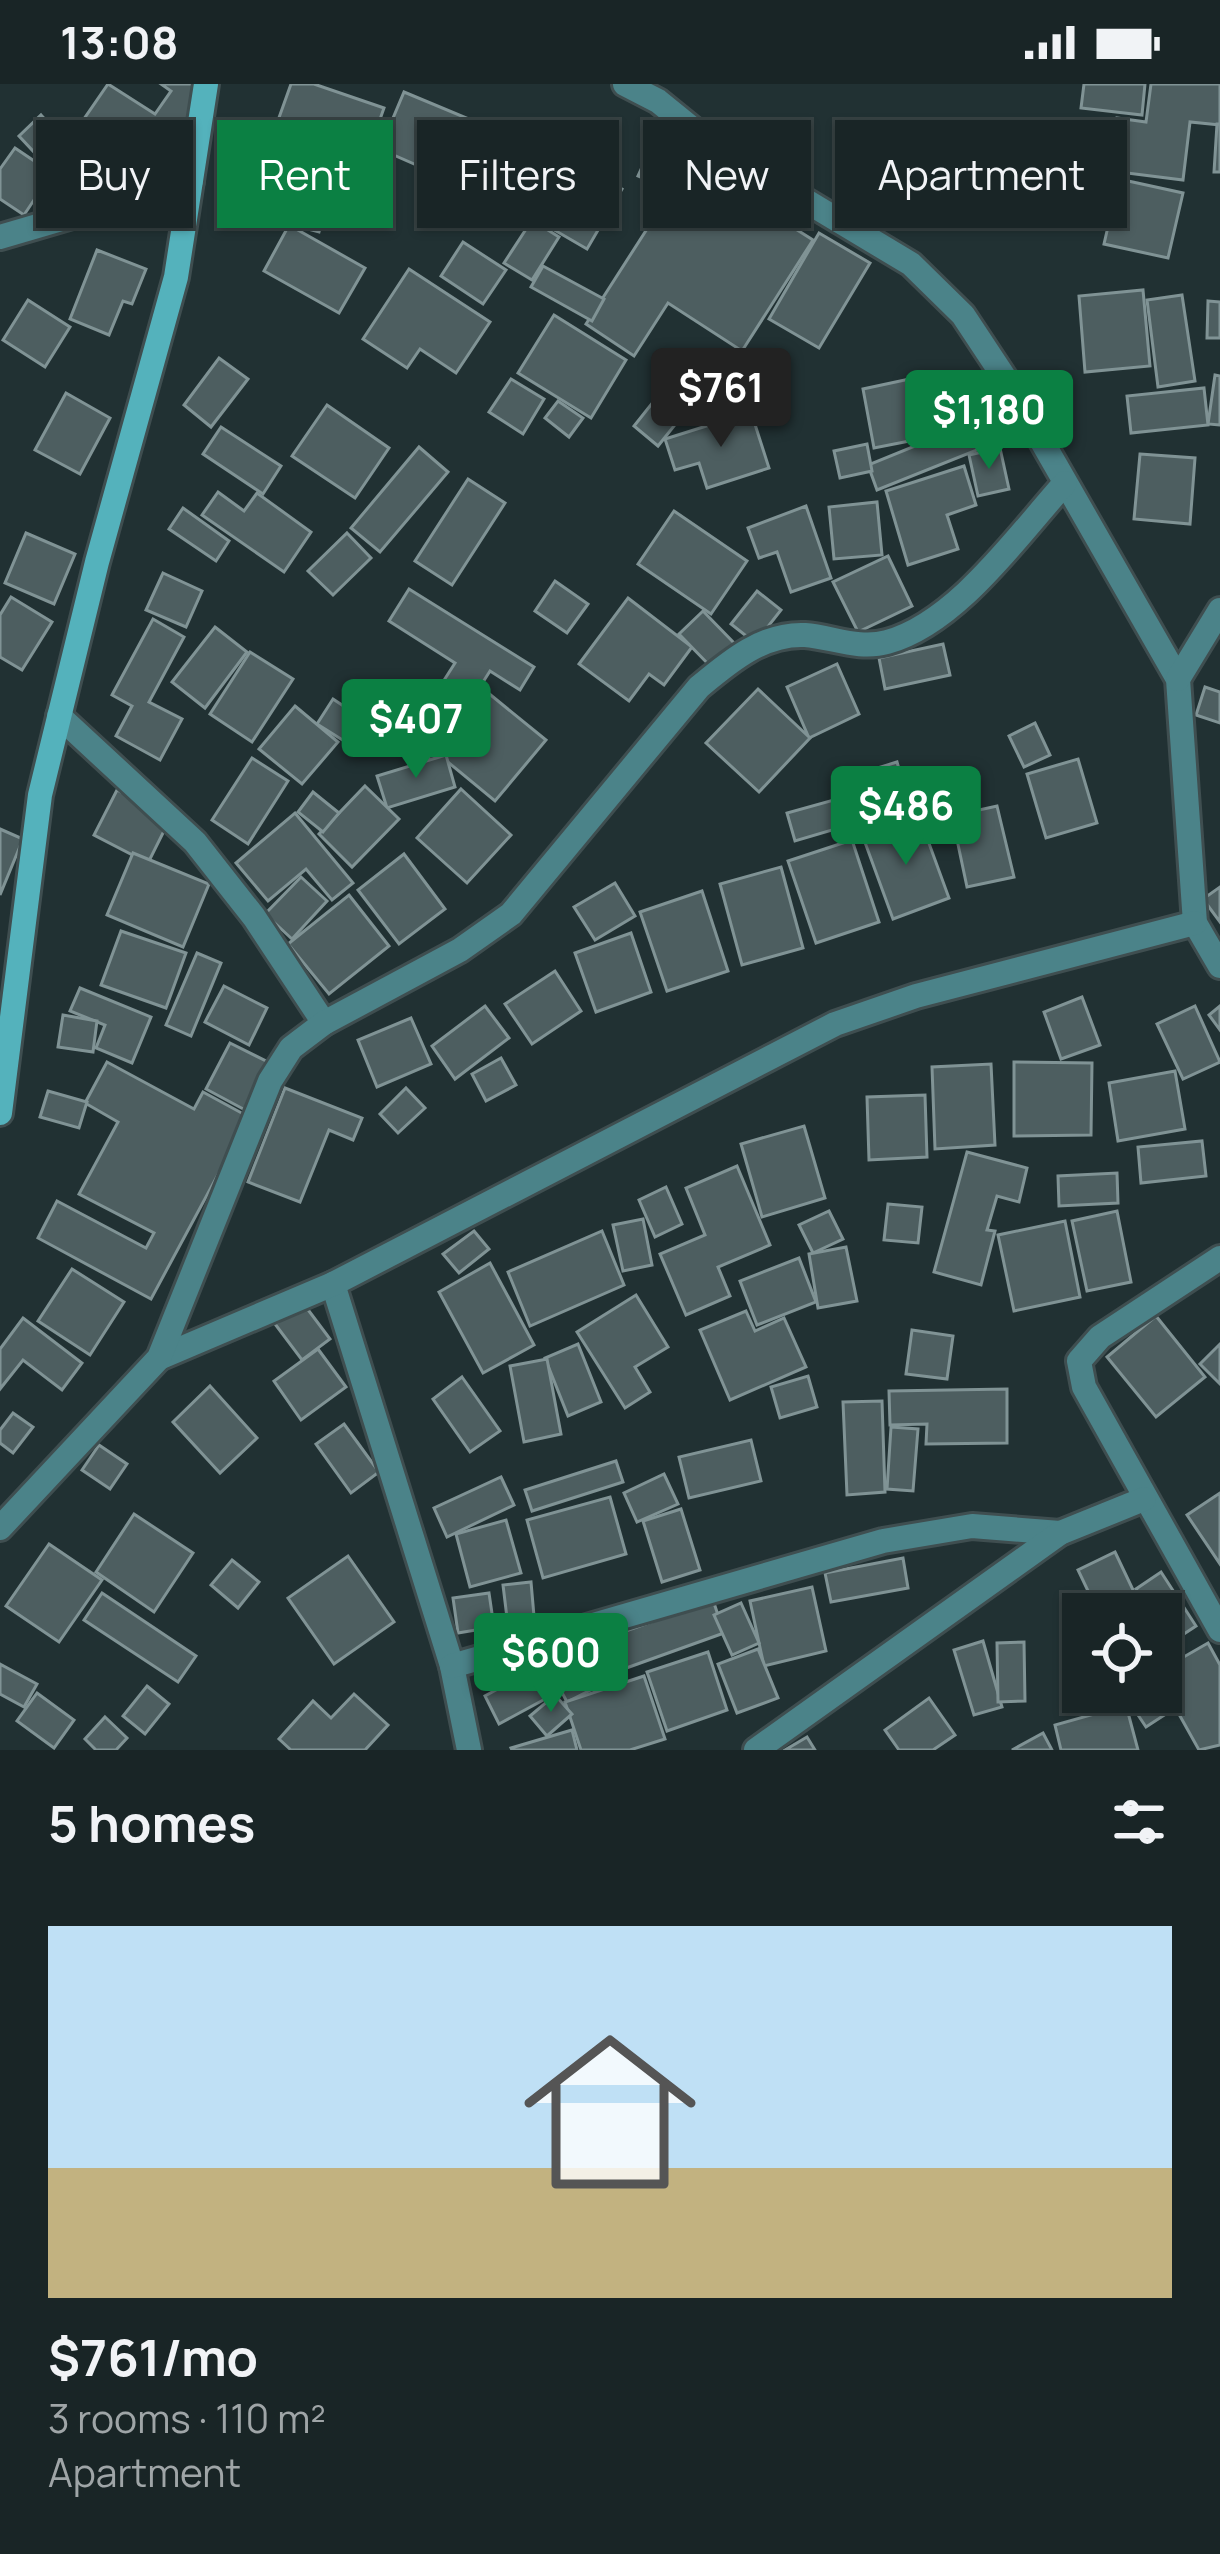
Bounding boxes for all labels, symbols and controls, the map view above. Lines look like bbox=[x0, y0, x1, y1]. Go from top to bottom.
text: 13:08 bbox=[60, 11, 178, 73]
chip: Buy bbox=[36, 120, 193, 228]
chip: Rent bbox=[217, 120, 393, 228]
chip: Filters bbox=[417, 120, 619, 228]
chip: New bbox=[643, 120, 811, 228]
chip: Apartment bbox=[835, 120, 1127, 228]
pin: $761 bbox=[650, 348, 792, 450]
text: $761 bbox=[678, 360, 764, 414]
pin: $1,180 bbox=[891, 370, 1087, 472]
text: $1,180 bbox=[932, 382, 1046, 436]
pin: $407 bbox=[345, 679, 487, 781]
text: $407 bbox=[369, 691, 463, 745]
pin: $486 bbox=[835, 766, 977, 868]
text: $486 bbox=[858, 778, 954, 832]
map controls bbox=[1062, 1593, 1182, 1713]
button: locate bbox=[1062, 1593, 1182, 1713]
pin: $600 bbox=[480, 1613, 622, 1715]
text: $600 bbox=[501, 1625, 601, 1679]
text: 5 homes bbox=[48, 1788, 255, 1857]
icon: filters bbox=[1106, 1789, 1172, 1855]
icon: home bbox=[502, 2004, 718, 2220]
text: $761/mo bbox=[48, 2322, 258, 2391]
text: 3 rooms · 110 m² bbox=[48, 2391, 326, 2445]
text: Apartment bbox=[48, 2445, 241, 2499]

